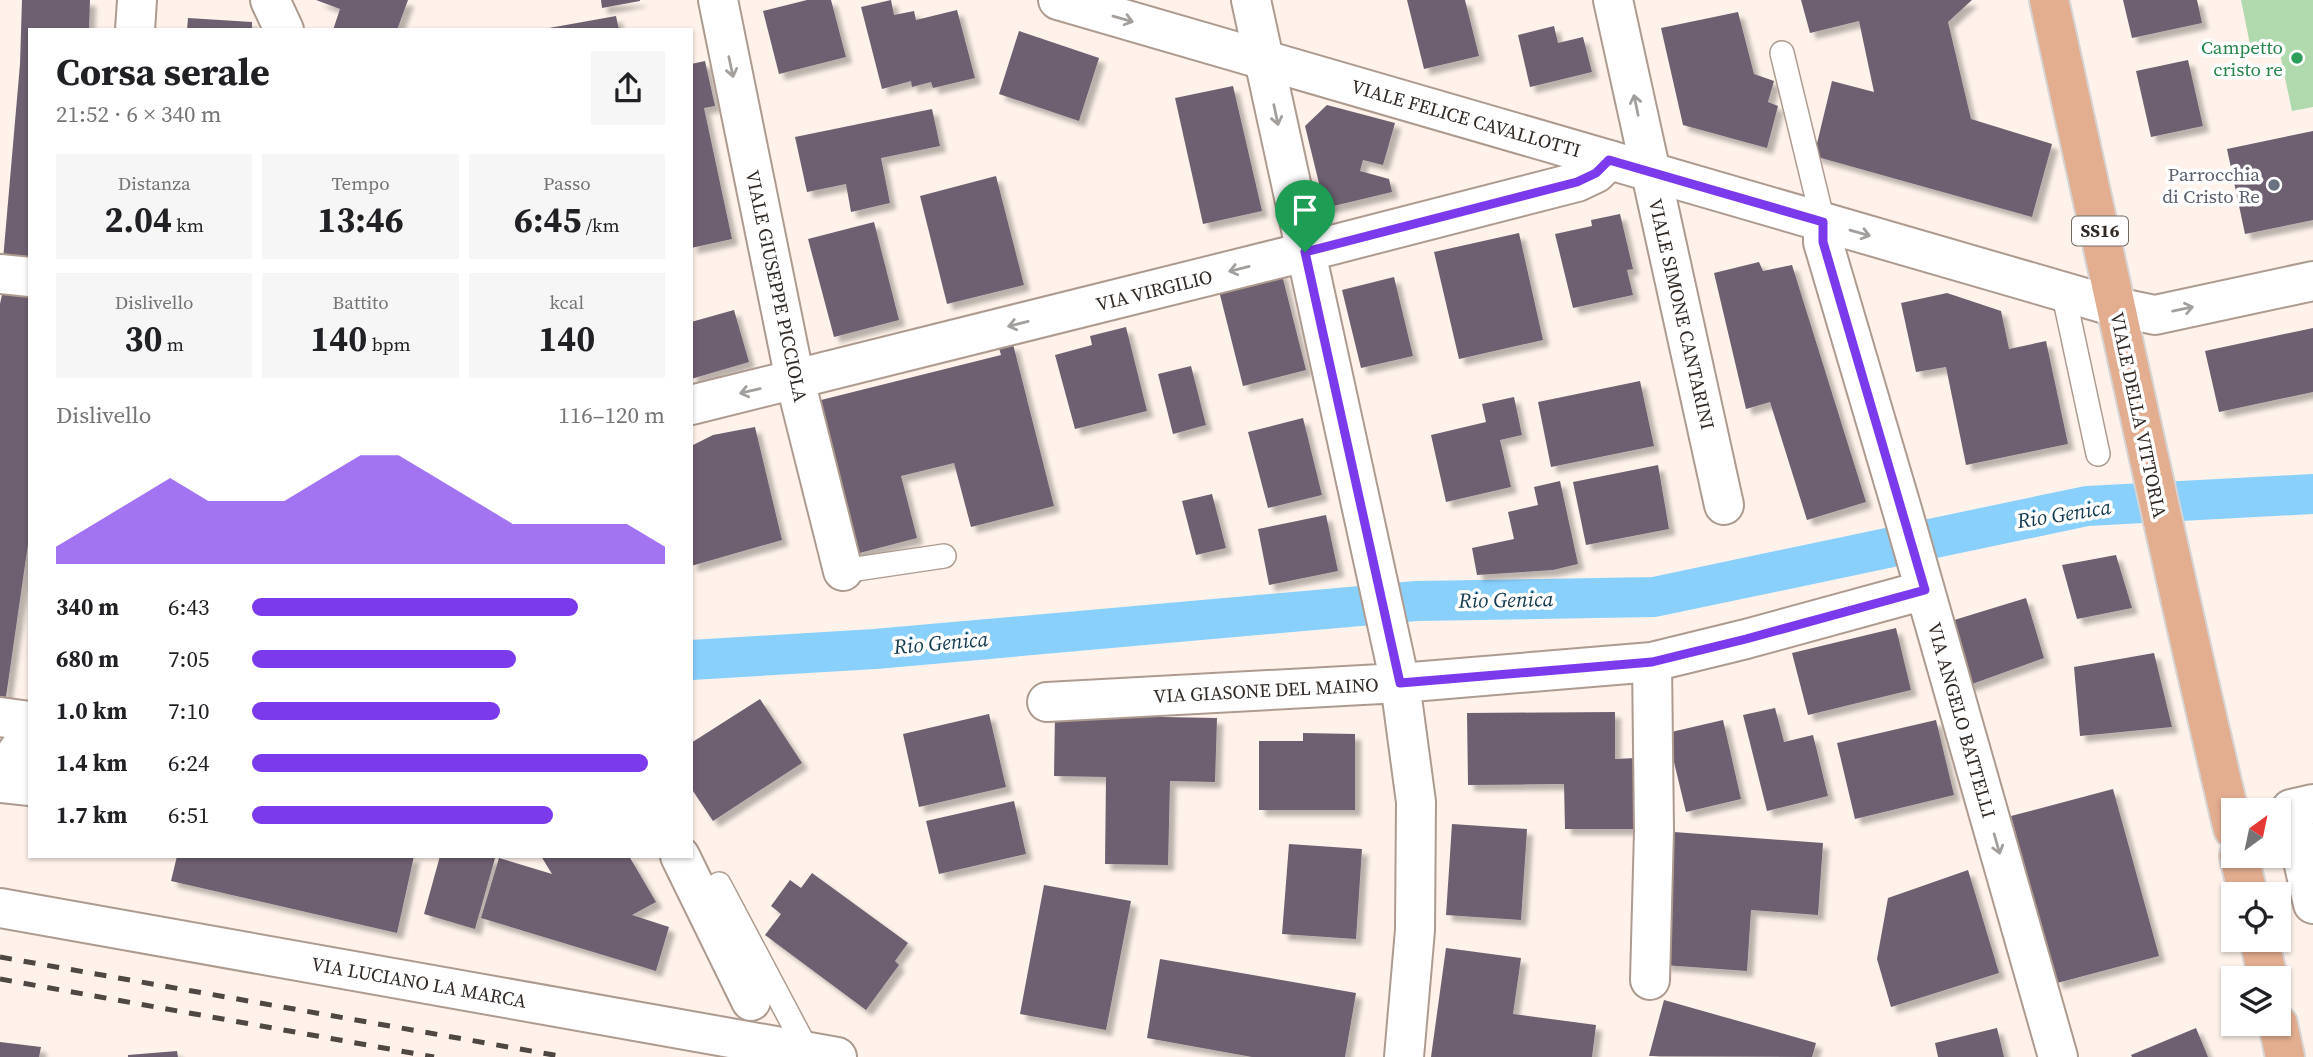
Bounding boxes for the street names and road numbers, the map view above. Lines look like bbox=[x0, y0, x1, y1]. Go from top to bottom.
street label: VIALE FELICE CAVALLOTTI bbox=[1348, 73, 1584, 163]
street label: VIALE GIUSEPPE PICCIOLA bbox=[740, 168, 814, 405]
street label: VIALE SIMONE CANTARINI bbox=[1643, 196, 1721, 432]
road number: SS16 bbox=[2072, 216, 2128, 246]
street label: VIA VIRGILIO bbox=[1093, 263, 1215, 317]
street label: VIALE DELLA VITTORIA bbox=[2104, 310, 2174, 521]
street label: VIA ANGELO BATTELLI bbox=[1922, 619, 2002, 821]
street label: VIA GIASONE DEL MAINO bbox=[1153, 671, 1379, 709]
street label: VIA LUCIANO LA MARCA bbox=[309, 950, 529, 1014]

